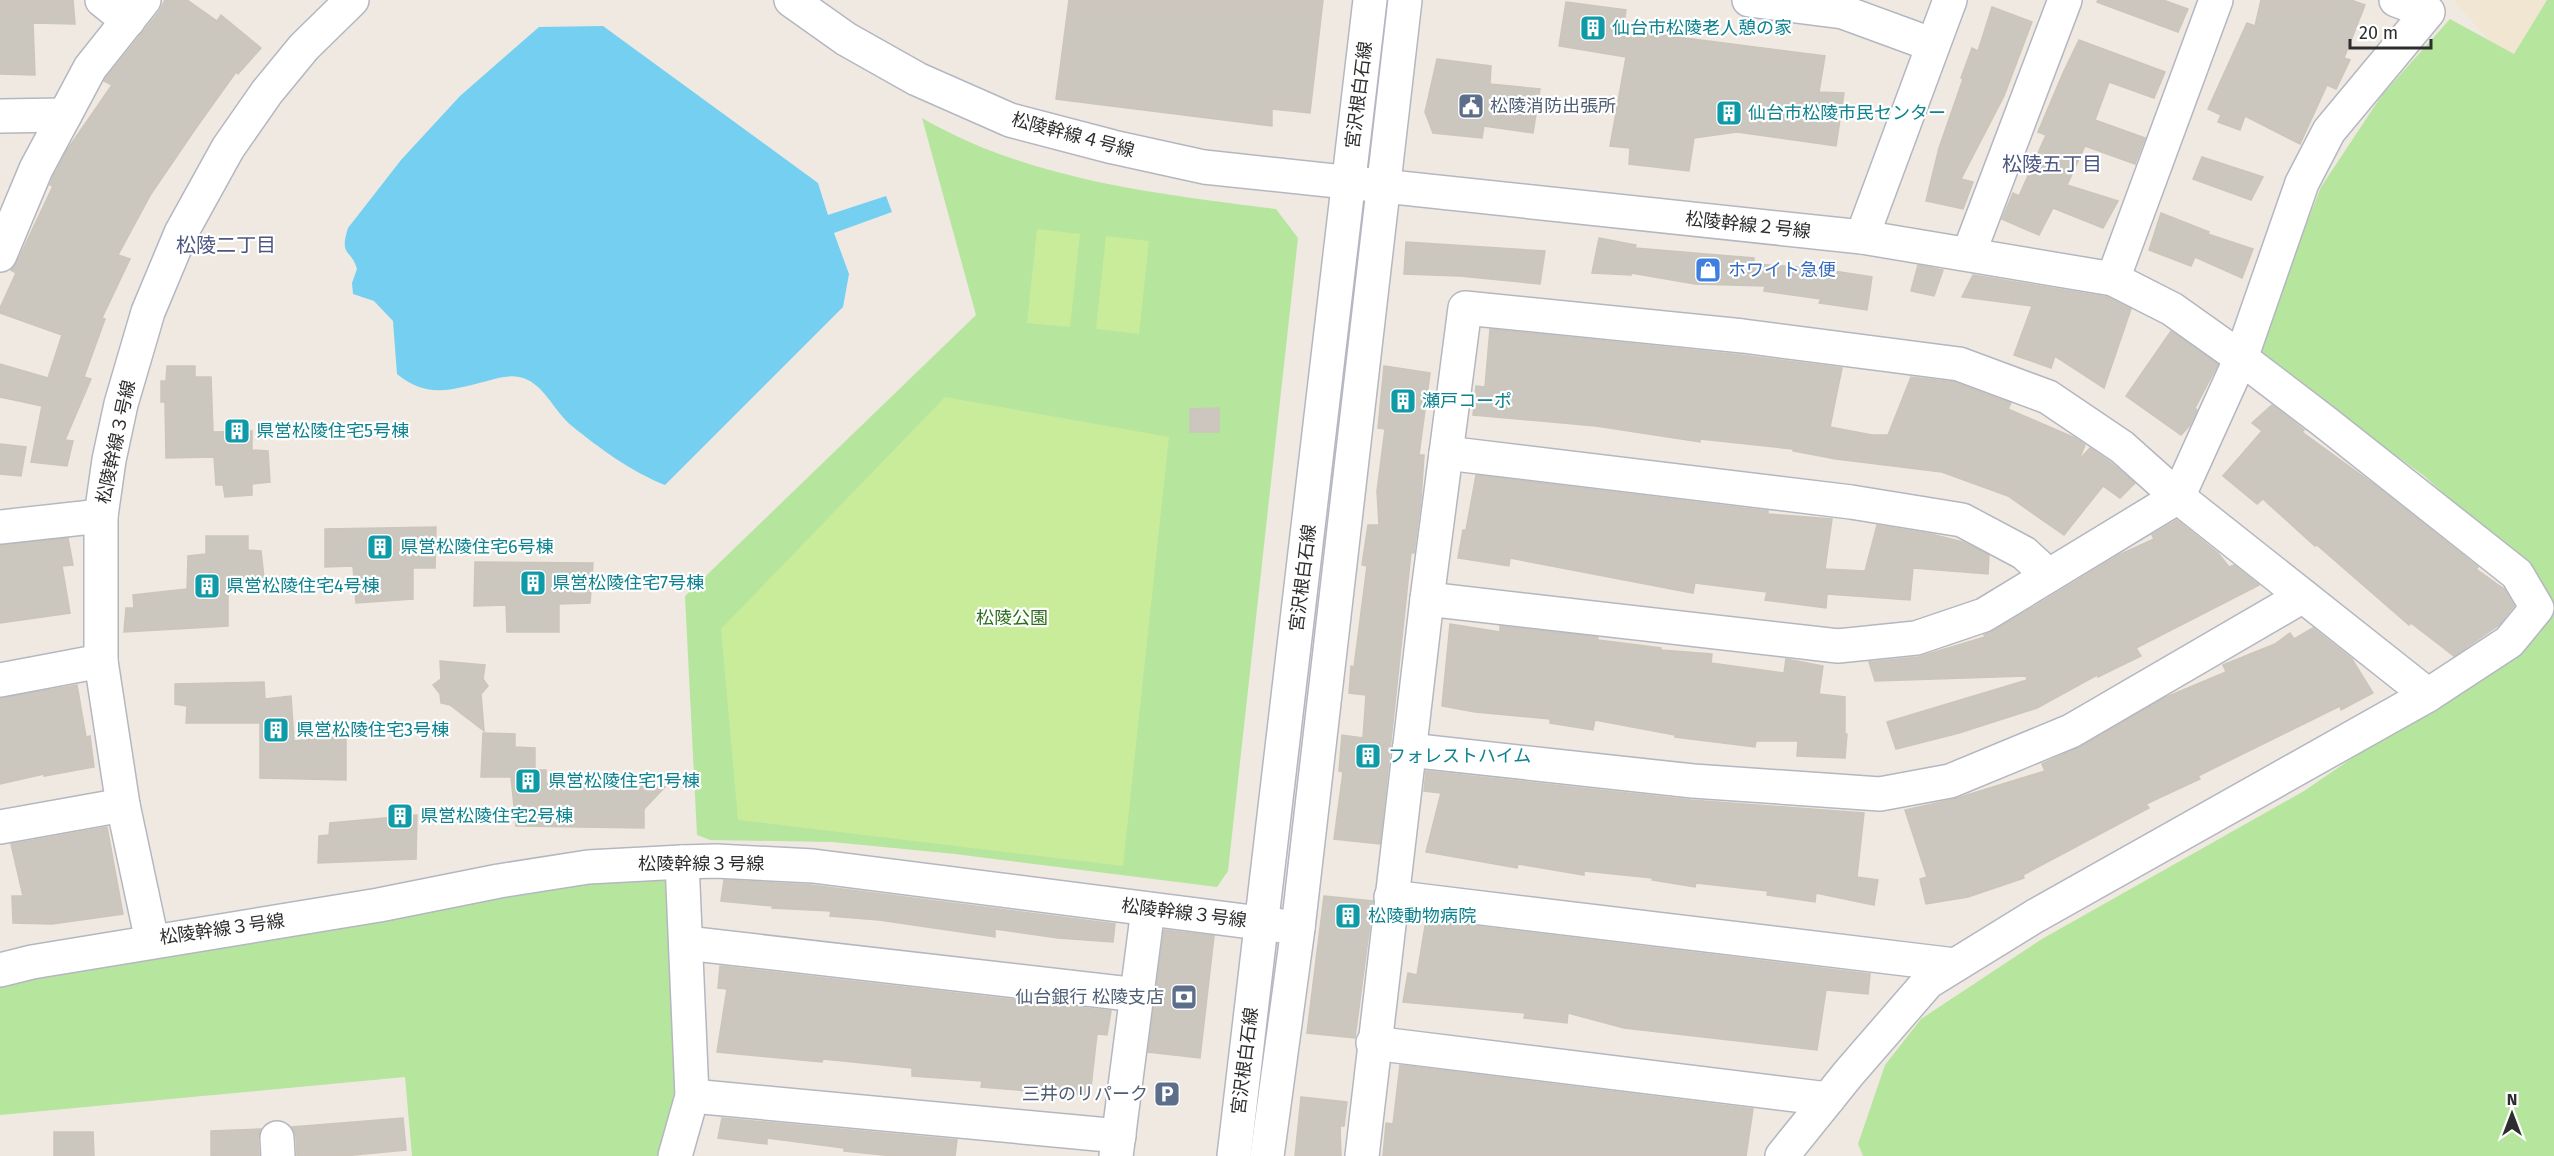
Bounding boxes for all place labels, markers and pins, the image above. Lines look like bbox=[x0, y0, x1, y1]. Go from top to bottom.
building icon: 仙台市松陵老人憩の家 bbox=[1578, 13, 1608, 43]
place label: 仙台市松陵老人憩の家 bbox=[1612, 17, 1792, 39]
public building icon: 松陵消防出張所 bbox=[1456, 91, 1486, 121]
place label: 松陵消防出張所 bbox=[1490, 95, 1616, 117]
building icon: 仙台市松陵市民センター bbox=[1714, 98, 1744, 128]
place label: 仙台市松陵市民センター bbox=[1748, 102, 1946, 124]
shop icon: ホワイト急便 bbox=[1693, 255, 1723, 285]
place label: ホワイト急便 bbox=[1728, 259, 1836, 281]
building icon: 瀬戸コーポ bbox=[1388, 386, 1418, 416]
place label: 瀬戸コーポ bbox=[1422, 390, 1512, 412]
building icon: 県営松陵住宅5号棟 bbox=[222, 416, 252, 446]
place label: 県営松陵住宅5号棟 bbox=[256, 420, 409, 442]
building icon: 県営松陵住宅6号棟 bbox=[365, 532, 395, 562]
place label: 県営松陵住宅6号棟 bbox=[400, 536, 554, 558]
building icon: 県営松陵住宅7号棟 bbox=[518, 568, 548, 598]
building icon: 県営松陵住宅4号棟 bbox=[192, 571, 222, 601]
place label: 県営松陵住宅7号棟 bbox=[552, 572, 704, 594]
place label: 県営松陵住宅4号棟 bbox=[226, 575, 380, 597]
building icon: 県営松陵住宅3号棟 bbox=[261, 715, 291, 745]
place label: 県営松陵住宅3号棟 bbox=[296, 719, 449, 741]
building icon: フォレストハイム bbox=[1353, 741, 1383, 771]
place label: フォレストハイム bbox=[1388, 745, 1531, 767]
building icon: 県営松陵住宅1号棟 bbox=[513, 766, 543, 796]
place label: 県営松陵住宅1号棟 bbox=[548, 770, 700, 792]
building icon: 県営松陵住宅2号棟 bbox=[385, 801, 415, 831]
place label: 県営松陵住宅2号棟 bbox=[420, 805, 573, 827]
building icon: 松陵動物病院 bbox=[1333, 901, 1363, 931]
place label: 松陵動物病院 bbox=[1368, 905, 1476, 927]
bank icon: 仙台銀行 松陵支店 bbox=[1169, 982, 1199, 1012]
place label: 仙台銀行 松陵支店 bbox=[1015, 986, 1164, 1008]
parking icon: 三井のリパーク bbox=[1152, 1079, 1182, 1109]
place label: 三井のリパーク bbox=[1022, 1083, 1148, 1105]

